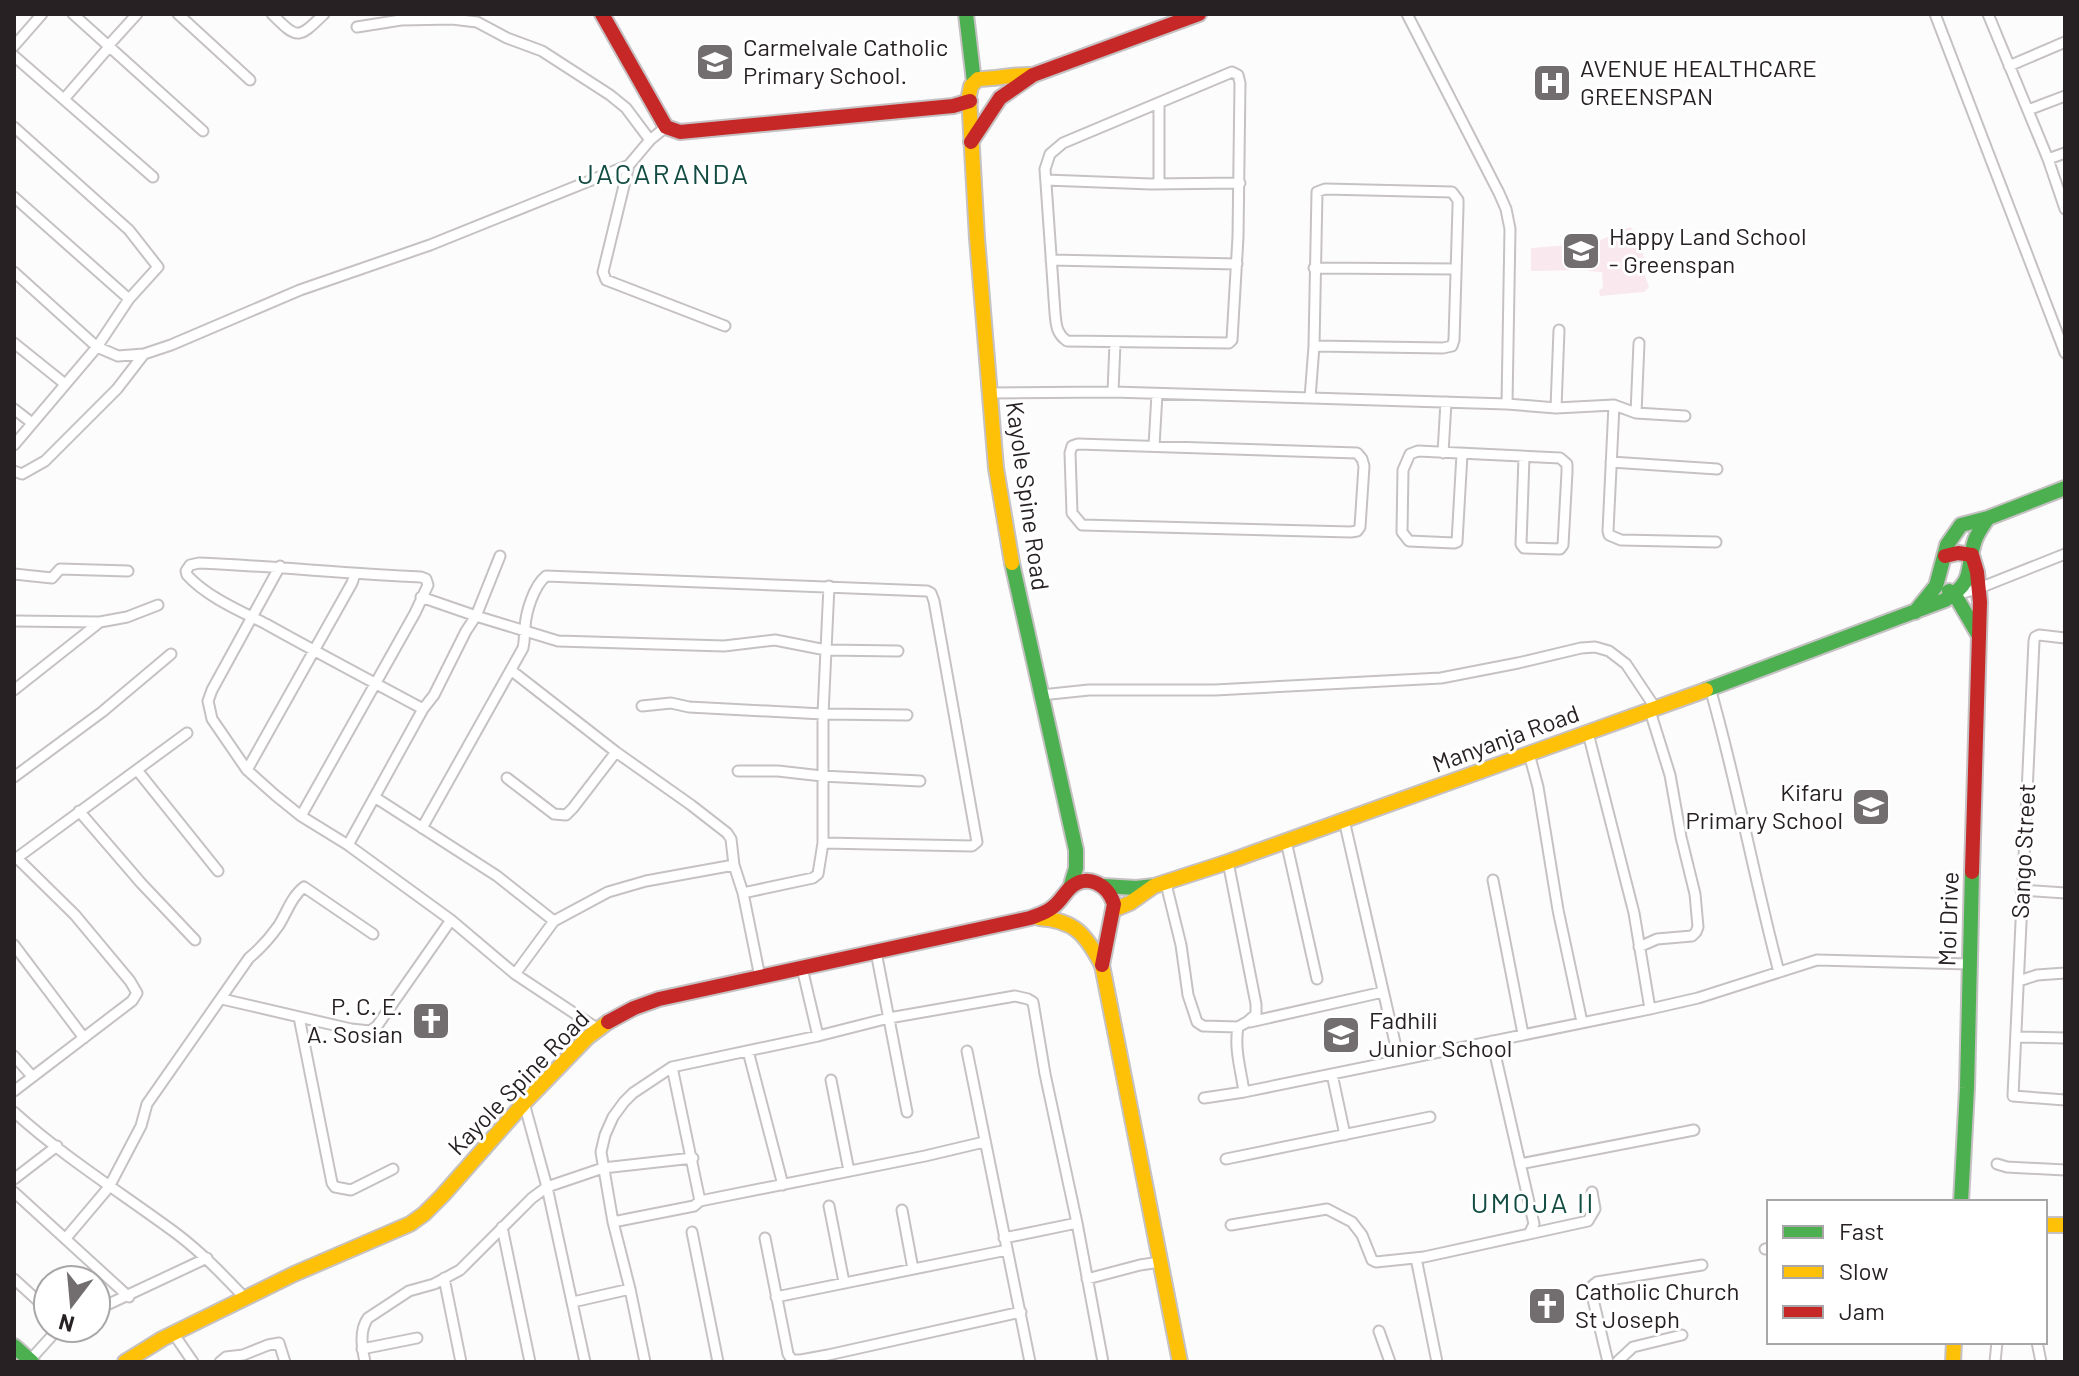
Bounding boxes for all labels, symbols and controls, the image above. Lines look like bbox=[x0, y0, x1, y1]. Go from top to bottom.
place label: Carmelvale Catholic Primary School. bbox=[743, 32, 948, 89]
school or university icon: Carmelvale Catholic Primary School. bbox=[694, 41, 736, 83]
place label: AVENUE HEALTHCARE GREENSPAN bbox=[1580, 53, 1817, 110]
hospital icon: AVENUE HEALTHCARE GREENSPAN bbox=[1531, 62, 1573, 104]
district label: JACARANDA bbox=[578, 156, 750, 190]
place label: Happy Land School - Greenspan bbox=[1609, 221, 1807, 278]
school or university icon: Happy Land School - Greenspan bbox=[1560, 230, 1602, 272]
street label: Kayole Spine Road bbox=[1001, 399, 1056, 592]
street label: Manyanja Road bbox=[1428, 698, 1583, 778]
place label: Kifaru Primary School bbox=[1686, 777, 1843, 834]
street label: Sango Street bbox=[2004, 783, 2041, 919]
school or university icon: Kifaru Primary School bbox=[1850, 786, 1892, 828]
street label: Moi Drive bbox=[1931, 871, 1964, 967]
place label: P. C. E. A. Sosian bbox=[307, 991, 403, 1048]
church icon: P. C. E. A. Sosian bbox=[410, 1000, 452, 1042]
street label: Kayole Spine Road bbox=[441, 1003, 595, 1161]
place label: Fadhili Junior School bbox=[1369, 1005, 1512, 1062]
school or university icon: Fadhili Junior School bbox=[1320, 1014, 1362, 1056]
district label: UMOJA II bbox=[1470, 1185, 1596, 1219]
legend bbox=[1767, 1200, 2047, 1344]
text: Fast bbox=[1839, 1216, 1884, 1245]
text: Slow bbox=[1839, 1256, 1888, 1285]
north arrow bbox=[32, 1264, 112, 1344]
place label: Catholic Church St Joseph bbox=[1575, 1276, 1739, 1333]
church icon: Catholic Church St Joseph bbox=[1526, 1285, 1568, 1327]
text: Jam bbox=[1839, 1296, 1885, 1325]
text: N bbox=[56, 1310, 77, 1339]

